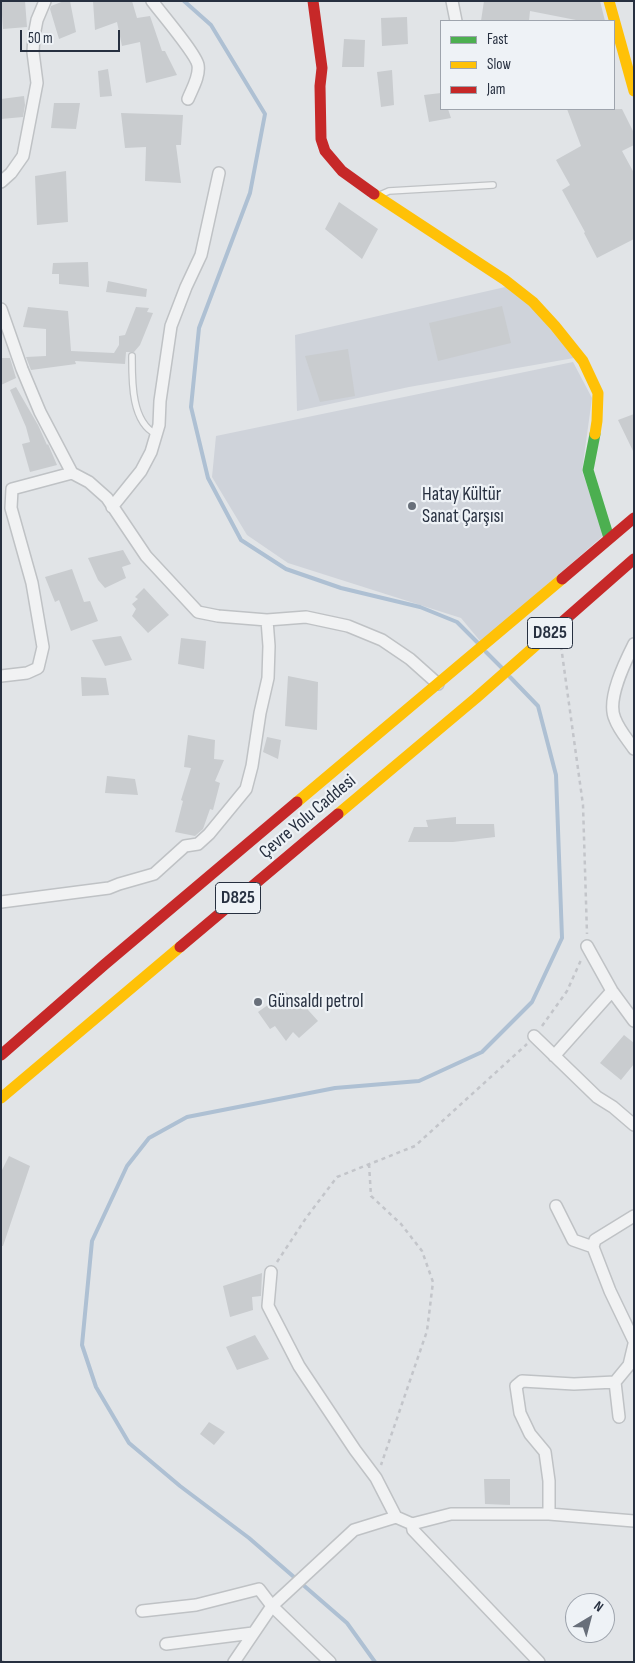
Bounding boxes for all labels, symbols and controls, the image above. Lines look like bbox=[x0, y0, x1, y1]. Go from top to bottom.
scale bar bbox=[22, 20, 122, 52]
legend bbox=[440, 20, 615, 110]
text: 50 m bbox=[28, 29, 53, 48]
text: Fast bbox=[487, 30, 508, 49]
text: Slow bbox=[487, 55, 511, 74]
text: Jam bbox=[487, 80, 505, 99]
place label: Hatay Kültür Sanat Çarşısı bbox=[422, 484, 504, 528]
marker: Hatay Kültür Sanat Çarşısı bbox=[406, 500, 418, 512]
road number: D825 bbox=[528, 618, 572, 648]
street label: Çevre Yolu Caddesi bbox=[255, 770, 361, 864]
road number: D825 bbox=[216, 882, 260, 914]
place label: Günsaldı petrol bbox=[268, 991, 363, 1013]
marker: Günsaldı petrol bbox=[252, 996, 264, 1008]
north arrow bbox=[565, 1593, 615, 1643]
text: N bbox=[591, 1597, 607, 1615]

